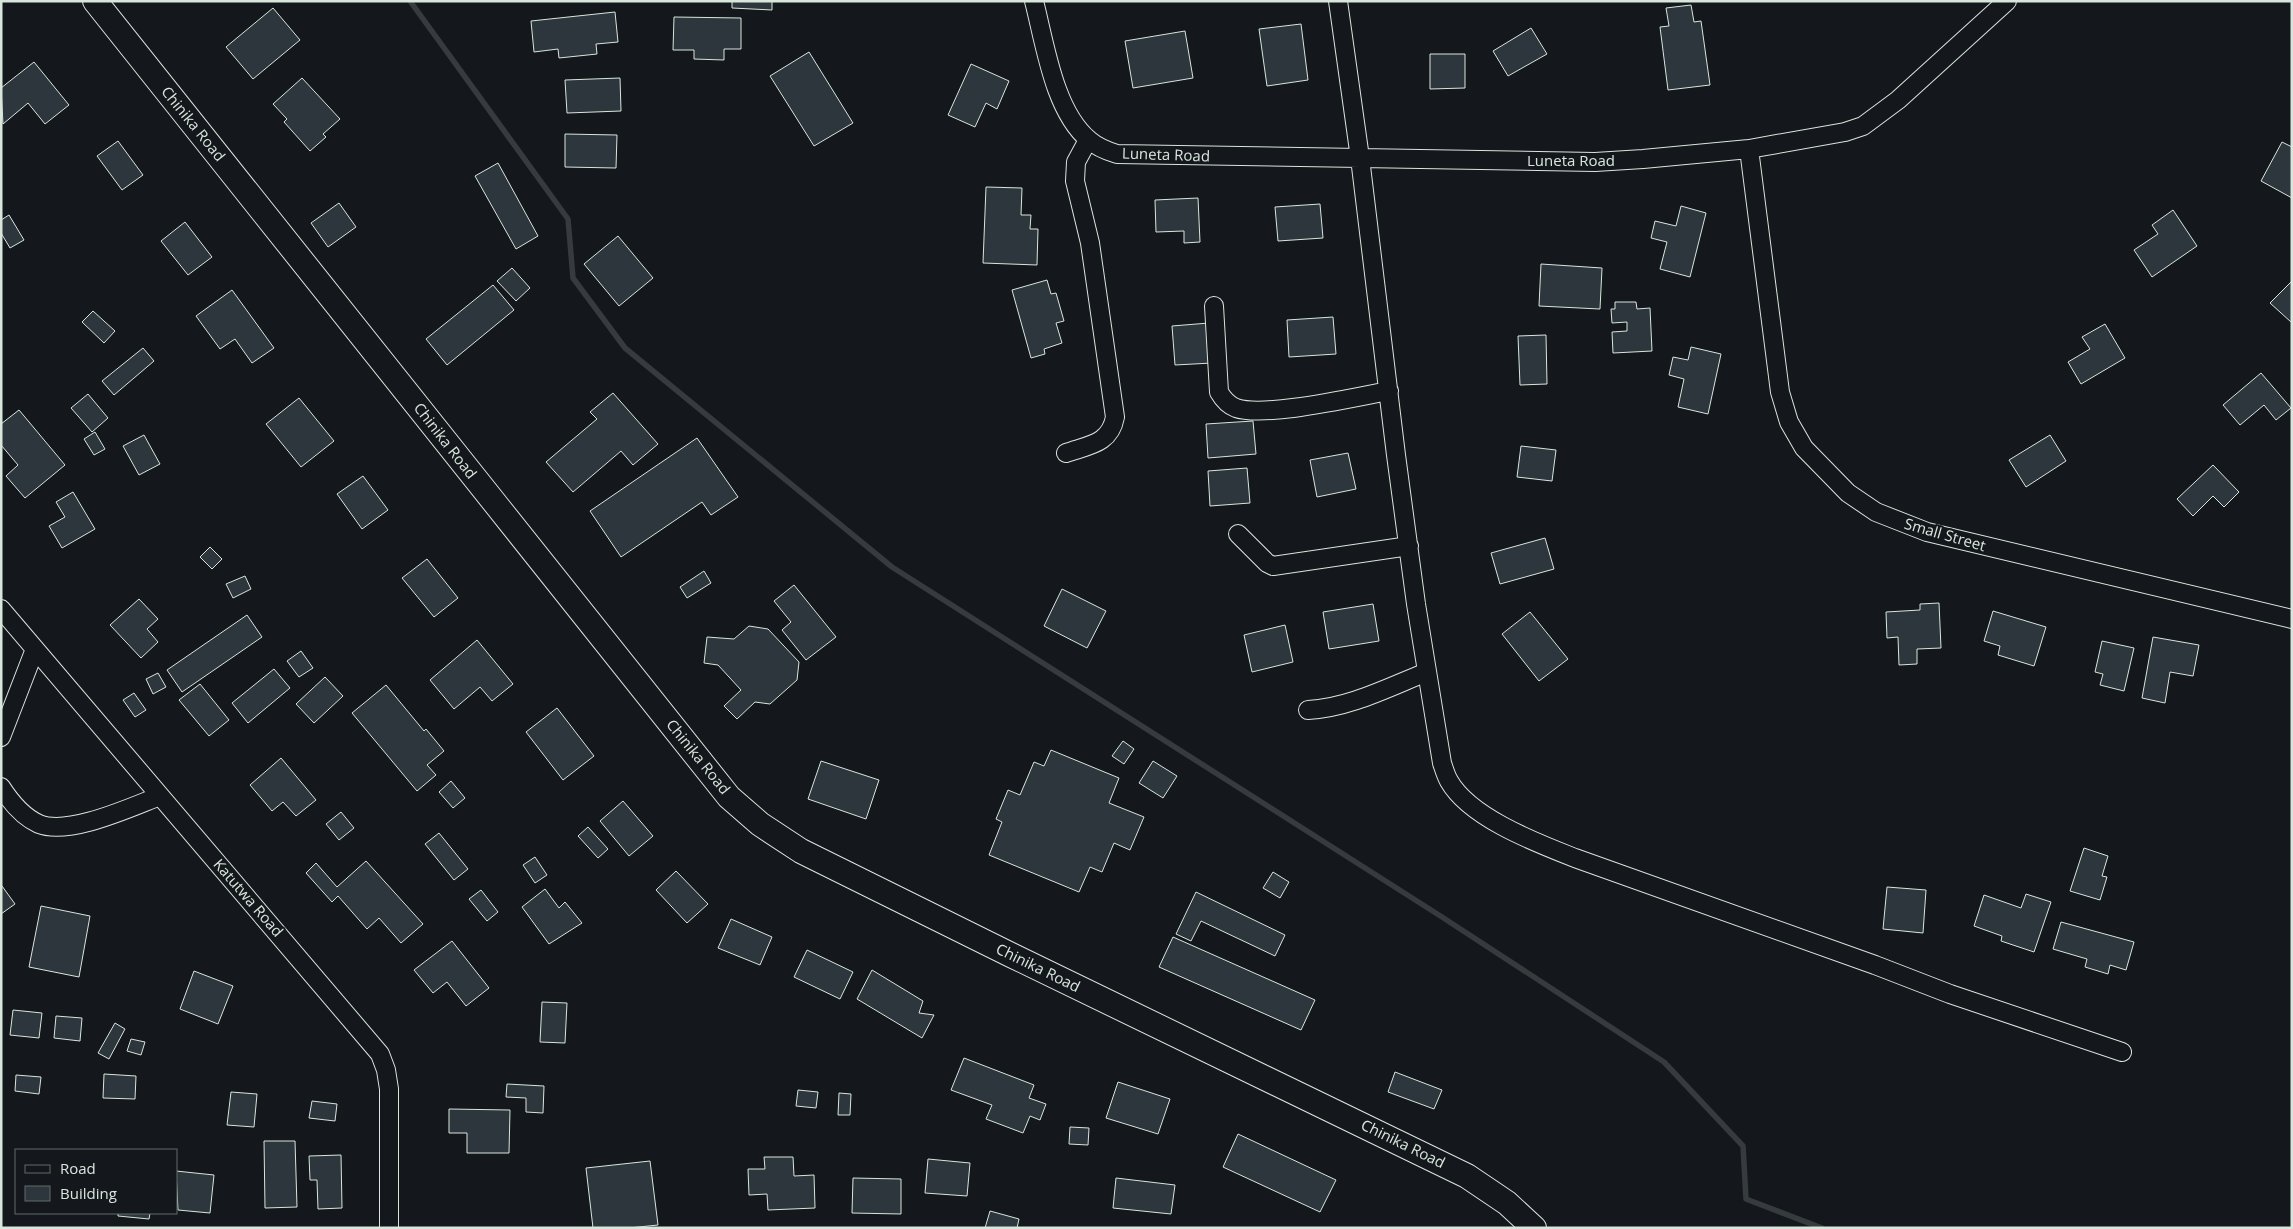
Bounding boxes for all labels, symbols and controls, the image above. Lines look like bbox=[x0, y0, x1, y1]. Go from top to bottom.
street label: Chinika Road bbox=[157, 82, 230, 165]
street label: Luneta Road bbox=[1122, 142, 1210, 166]
street label: Luneta Road bbox=[1527, 150, 1615, 170]
street label: Chinika Road bbox=[410, 398, 482, 483]
street label: Small Street bbox=[1902, 513, 1988, 555]
street label: Chinika Road bbox=[662, 715, 735, 798]
street label: Katutwa Road bbox=[209, 854, 288, 941]
street label: Chinika Road bbox=[993, 938, 1084, 996]
street label: Chinika Road bbox=[1358, 1114, 1449, 1172]
legend bbox=[15, 1149, 178, 1214]
text: Road bbox=[60, 1158, 96, 1178]
text: Building bbox=[60, 1183, 117, 1203]

